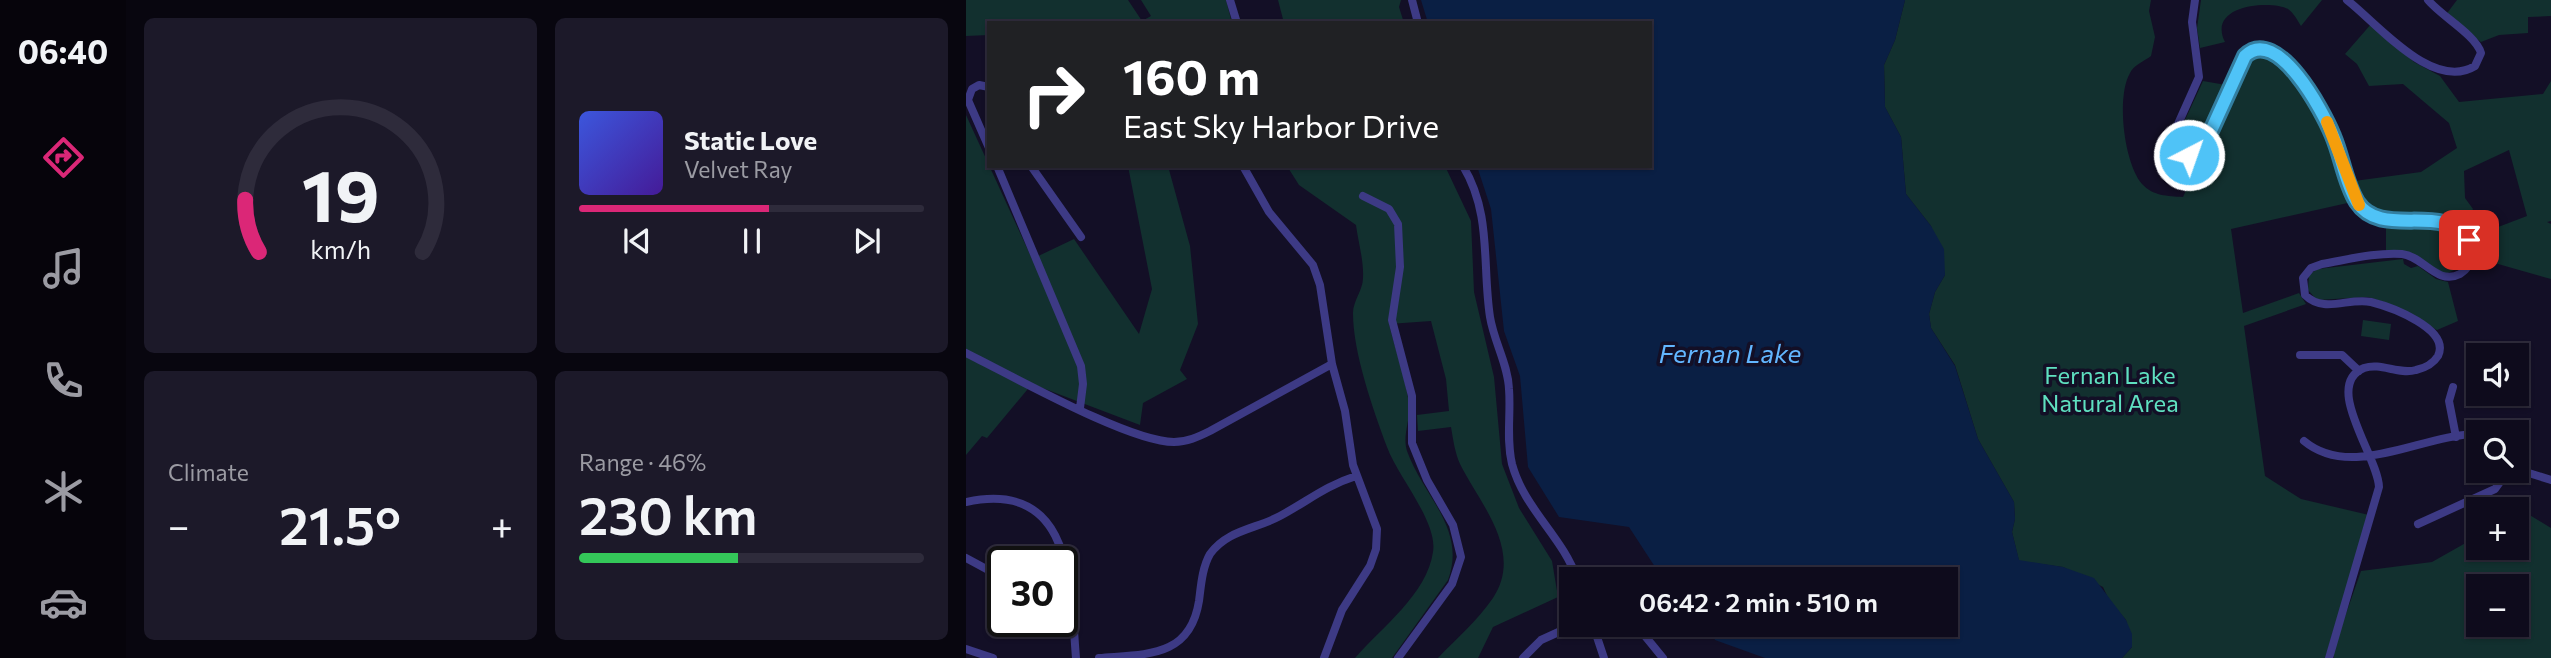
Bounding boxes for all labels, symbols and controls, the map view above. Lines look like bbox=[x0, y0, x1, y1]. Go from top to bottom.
text: 06:40 bbox=[18, 31, 108, 71]
text: 160 m bbox=[1123, 45, 1260, 105]
icon: right bbox=[1008, 49, 1099, 140]
text: East Sky Harbor Drive bbox=[1123, 105, 1439, 145]
position arrow bbox=[2152, 118, 2226, 192]
text: Static Love bbox=[684, 124, 817, 155]
icon: directions bbox=[39, 133, 88, 182]
text: 19 bbox=[302, 148, 379, 237]
text: Velvet Ray bbox=[684, 155, 792, 183]
pin bbox=[2439, 210, 2499, 270]
icon: arrive bbox=[2450, 221, 2488, 259]
icon: previous bbox=[618, 222, 656, 260]
icon: pause bbox=[733, 222, 771, 260]
icon: next bbox=[848, 222, 886, 260]
text: km/h bbox=[310, 234, 371, 264]
icon: music bbox=[39, 244, 88, 293]
water label: Fernan Lake bbox=[1659, 337, 1802, 368]
map controls bbox=[2466, 343, 2529, 637]
button: sound bbox=[2466, 343, 2529, 406]
icon: phone bbox=[39, 356, 88, 405]
park label: Fernan Lake Natural Area bbox=[2041, 360, 2179, 417]
button: search bbox=[2466, 420, 2529, 483]
text: Range · 46% bbox=[579, 448, 706, 476]
text: Climate bbox=[168, 458, 249, 486]
icon: climate bbox=[39, 467, 88, 516]
text: 230 km bbox=[579, 482, 757, 546]
text: 21.5° bbox=[279, 492, 401, 556]
button: + bbox=[2466, 497, 2529, 560]
text: − bbox=[168, 501, 190, 548]
text: + bbox=[491, 501, 513, 548]
speed limit sign: 30 bbox=[987, 546, 1078, 637]
button: − bbox=[2466, 574, 2529, 637]
icon: car bbox=[39, 578, 88, 627]
text: 06:42 · 2 min · 510 m bbox=[1639, 586, 1878, 617]

